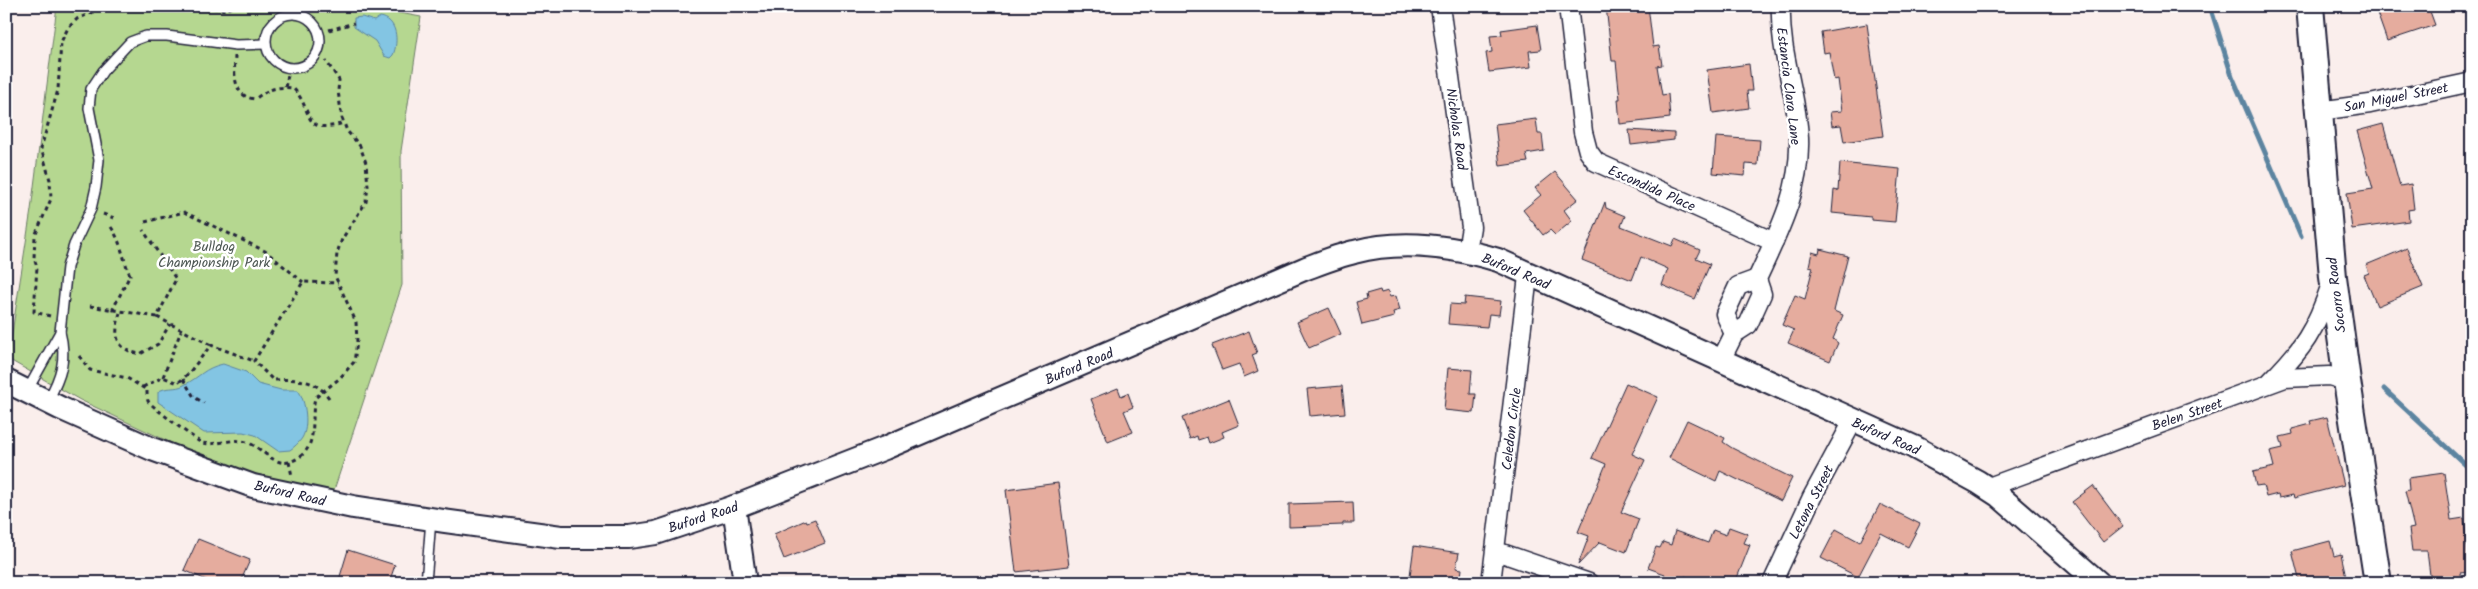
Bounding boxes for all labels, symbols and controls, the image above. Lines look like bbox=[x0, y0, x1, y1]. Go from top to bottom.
street label: Estancia Clara Lane bbox=[1770, 26, 1806, 147]
street label: San Miguel Street bbox=[2342, 77, 2451, 119]
street label: Nicholas Road bbox=[1439, 87, 1473, 173]
street label: Escondida Place bbox=[1604, 160, 1700, 218]
park label: Bulldog Championship Park bbox=[158, 236, 270, 274]
street label: Buford Road bbox=[1478, 248, 1554, 297]
street label: Socorro Road bbox=[2321, 255, 2353, 334]
street label: Buford Road bbox=[1042, 342, 1118, 391]
street label: Celedon Circle bbox=[1496, 386, 1528, 472]
street label: Belen Street bbox=[2149, 392, 2226, 437]
street label: Buford Road bbox=[1848, 412, 1924, 462]
street label: Letona Street bbox=[1784, 461, 1840, 543]
street label: Buford Road bbox=[252, 475, 329, 513]
street label: Buford Road bbox=[665, 496, 742, 540]

